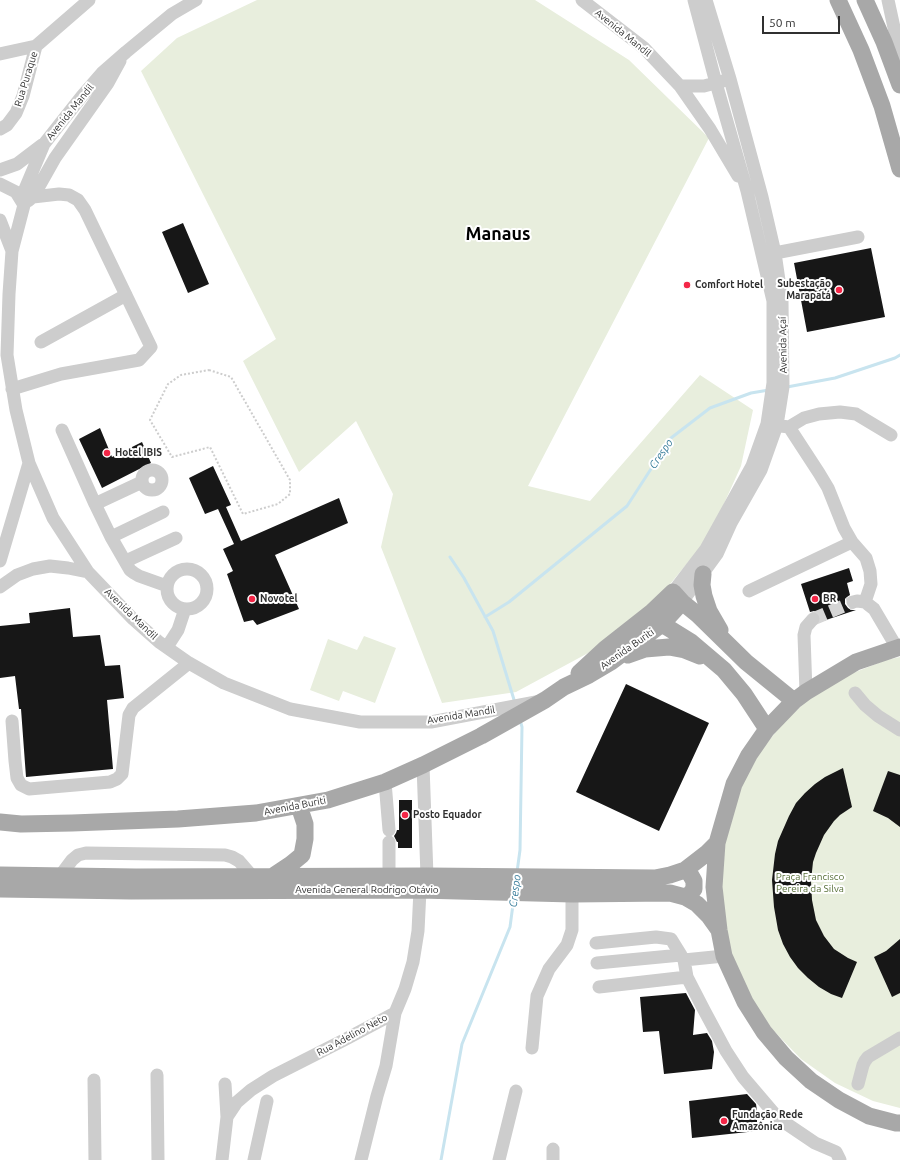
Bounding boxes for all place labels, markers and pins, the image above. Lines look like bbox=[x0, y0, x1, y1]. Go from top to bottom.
place label: Subestação Marapatá bbox=[777, 278, 831, 302]
place label: Comfort Hotel bbox=[695, 279, 763, 291]
marker: Comfort Hotel bbox=[682, 280, 692, 290]
marker: Subestação Marapatá bbox=[834, 285, 844, 295]
place label: Hotel IBIS bbox=[115, 447, 162, 459]
marker: Hotel IBIS bbox=[102, 448, 112, 458]
place label: Novotel bbox=[260, 593, 298, 605]
place label: BR bbox=[823, 593, 836, 605]
marker: Novotel bbox=[247, 594, 257, 604]
marker: BR bbox=[810, 594, 820, 604]
place label: Posto Equador bbox=[413, 809, 482, 821]
marker: Posto Equador bbox=[400, 810, 410, 820]
place label: Fundação Rede Amazônica bbox=[732, 1109, 803, 1132]
marker: Fundação Rede Amazônica bbox=[719, 1116, 729, 1126]

